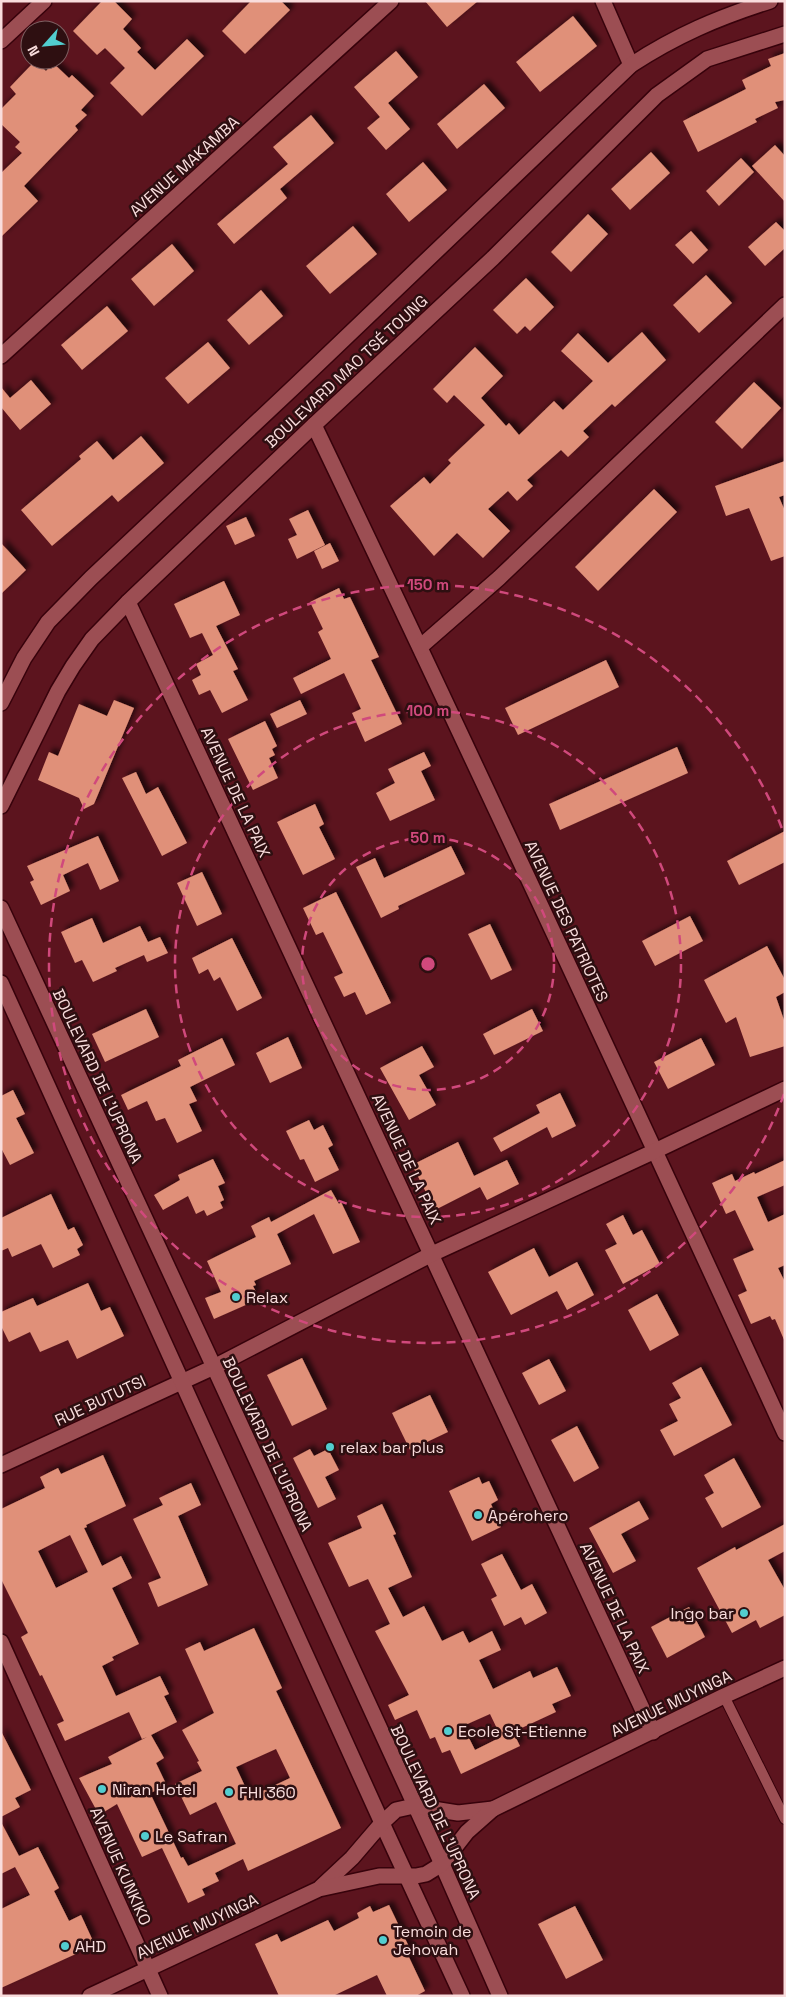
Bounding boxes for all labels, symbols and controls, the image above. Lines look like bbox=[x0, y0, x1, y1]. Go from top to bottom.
north arrow bbox=[20, 20, 70, 70]
text: N bbox=[23, 43, 44, 59]
street label: AVENUE MAKAMBA bbox=[125, 111, 244, 221]
street label: BOULEVARD MAO TSÉ TOUNG bbox=[261, 290, 432, 452]
text: 150 m bbox=[407, 575, 449, 594]
text: 100 m bbox=[407, 701, 449, 720]
street label: AVENUE DE LA PAIX bbox=[196, 723, 275, 861]
text: 50 m bbox=[410, 828, 446, 847]
street label: AVENUE DES PATRIOTES bbox=[520, 837, 613, 1005]
centre of rings bbox=[419, 955, 437, 973]
street label: BOULEVARD DE L'UPRONA bbox=[48, 986, 147, 1167]
street label: AVENUE DE LA PAIX bbox=[367, 1090, 446, 1228]
place label: Relax bbox=[246, 1287, 288, 1308]
marker: Relax bbox=[230, 1291, 242, 1303]
street label: BOULEVARD DE L'UPRONA bbox=[218, 1354, 317, 1535]
street label: RUE BUTUTSI bbox=[51, 1370, 149, 1431]
place label: relax bar plus bbox=[340, 1437, 444, 1458]
marker: relax bar plus bbox=[324, 1441, 336, 1453]
place label: Apérohero bbox=[488, 1505, 568, 1526]
marker: Apérohero bbox=[472, 1509, 484, 1521]
street label: AVENUE DE LA PAIX bbox=[575, 1539, 654, 1677]
place label: Ingo bar bbox=[670, 1603, 734, 1624]
marker: Ingo bar bbox=[738, 1607, 750, 1619]
street label: AVENUE MUYINGA bbox=[607, 1665, 735, 1742]
place label: Ecole St-Etienne bbox=[458, 1721, 587, 1742]
street label: BOULEVARD DE L'UPRONA bbox=[386, 1722, 485, 1903]
marker: Ecole St-Etienne bbox=[442, 1725, 454, 1737]
place label: Niran Hotel bbox=[112, 1779, 196, 1800]
place label: FHI 360 bbox=[239, 1782, 296, 1803]
marker: Niran Hotel bbox=[96, 1783, 108, 1795]
marker: FHI 360 bbox=[223, 1786, 235, 1798]
street label: AVENUE KUNKIKO bbox=[85, 1804, 156, 1929]
place label: Le Safran bbox=[155, 1826, 228, 1847]
marker: Le Safran bbox=[139, 1830, 151, 1842]
street label: AVENUE MUYINGA bbox=[133, 1889, 261, 1964]
place label: Temoin de Jehovah bbox=[393, 1921, 472, 1960]
marker: Temoin de Jehovah bbox=[377, 1934, 389, 1946]
place label: AHD bbox=[75, 1936, 106, 1957]
marker: AHD bbox=[59, 1940, 71, 1952]

